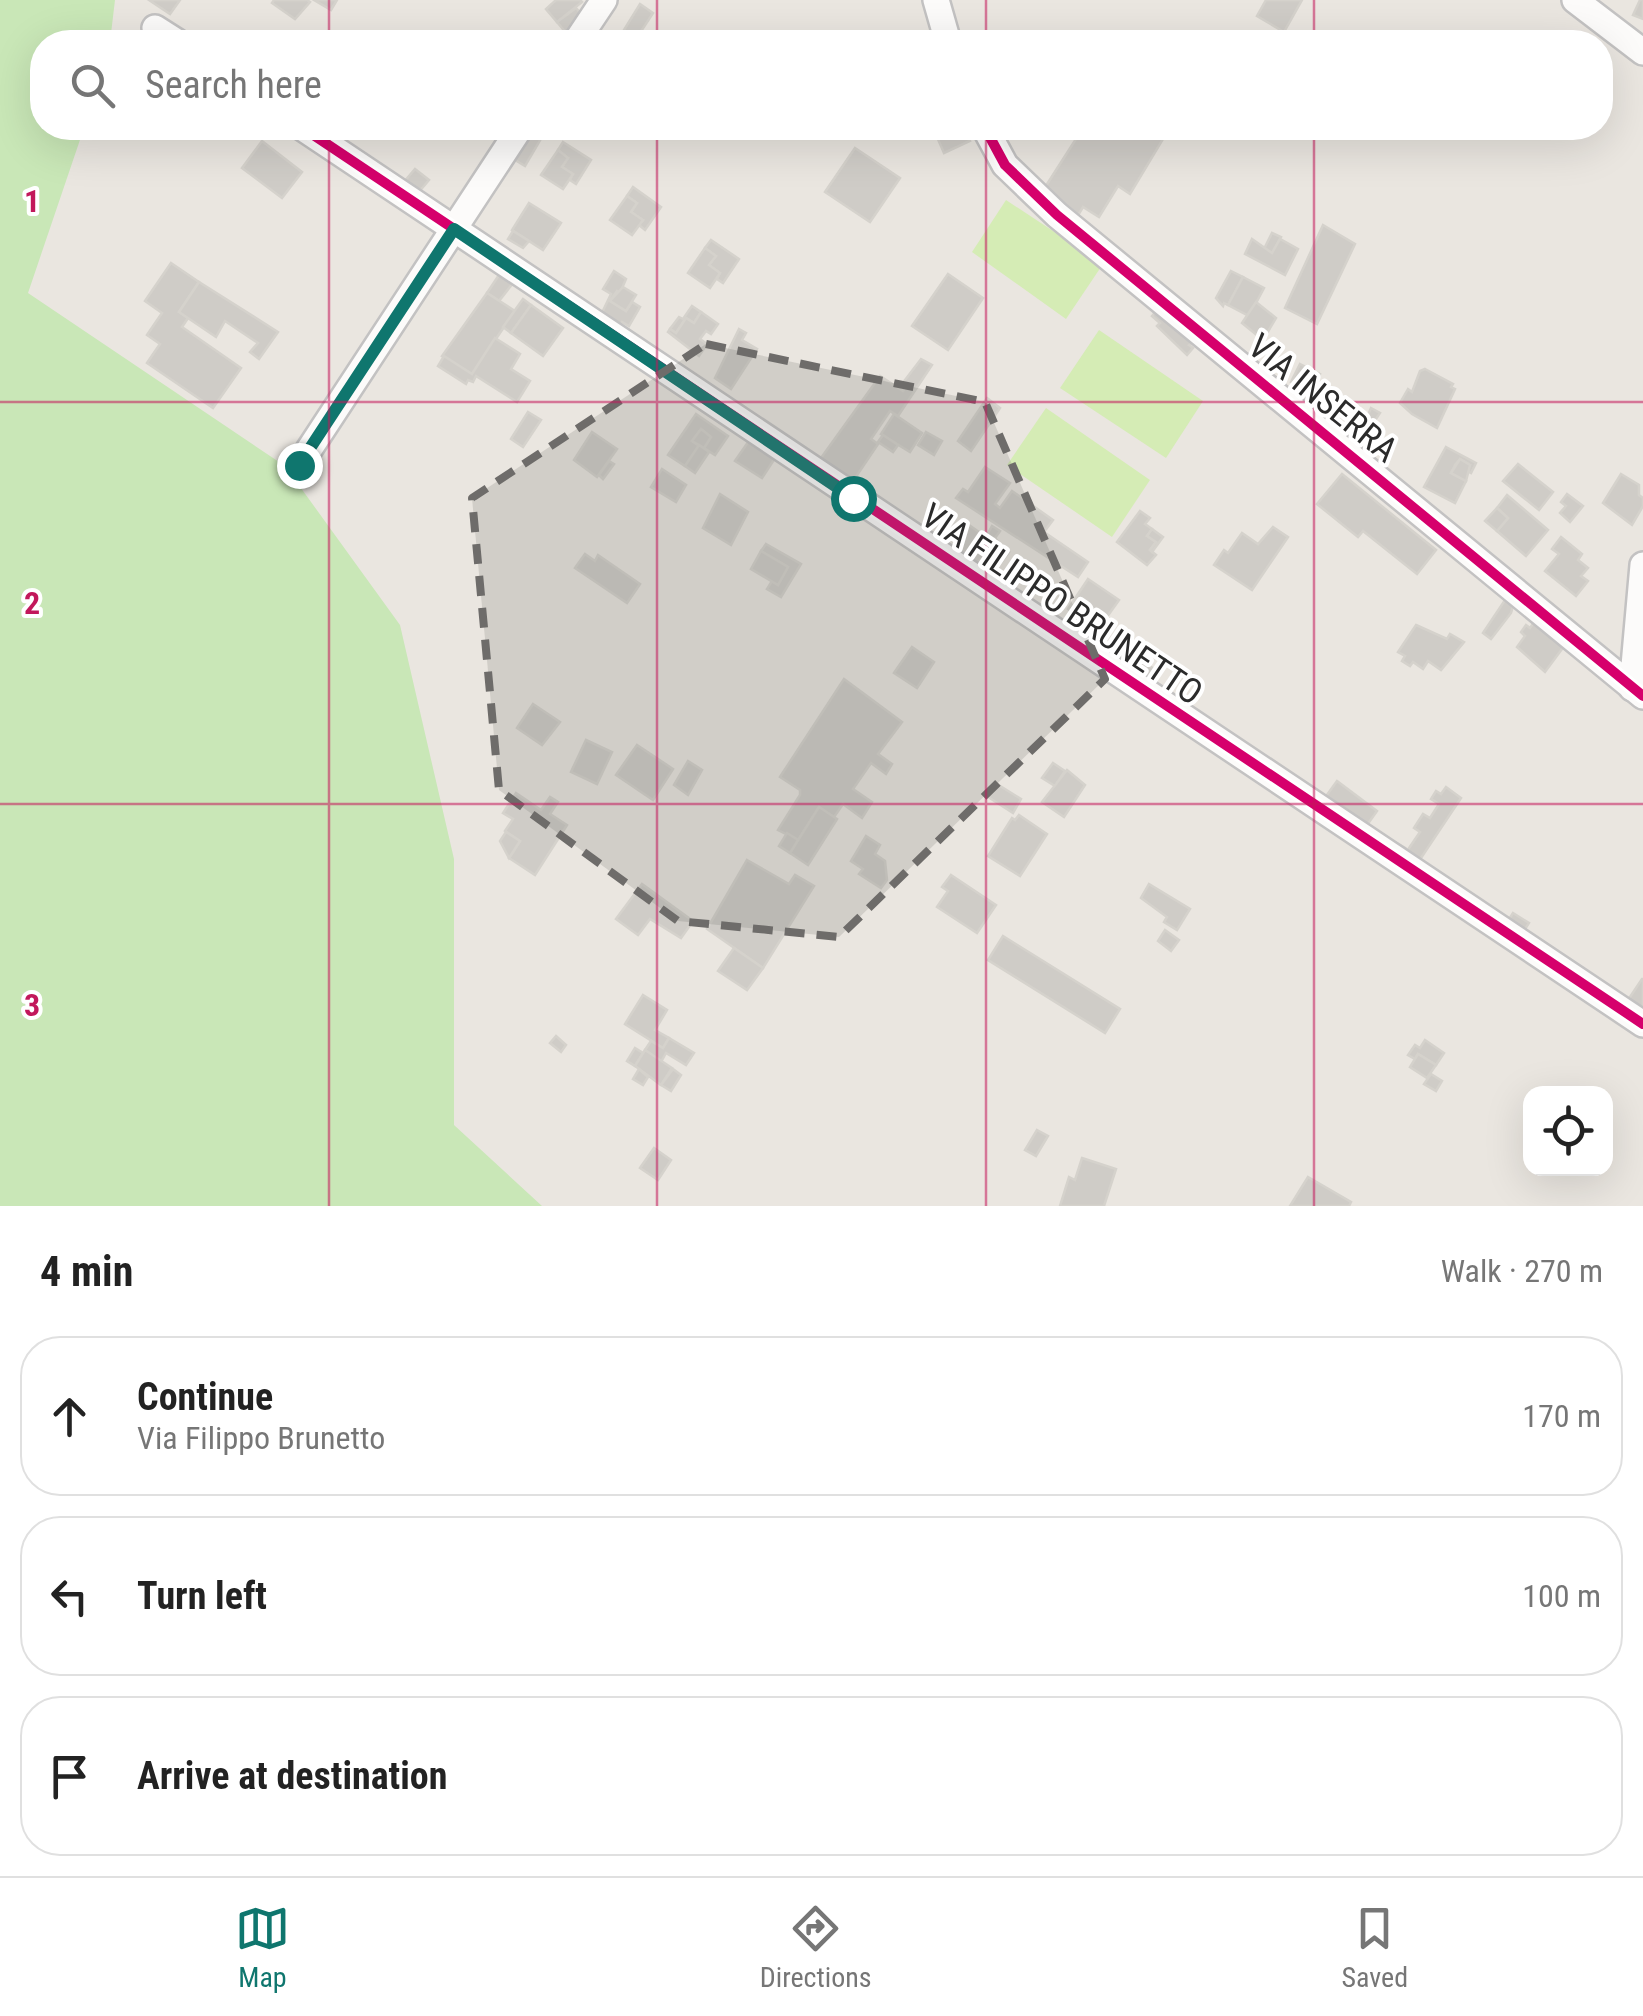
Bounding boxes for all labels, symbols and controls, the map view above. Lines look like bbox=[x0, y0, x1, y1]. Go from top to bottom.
search box bbox=[30, 30, 1613, 140]
icon: search bbox=[65, 58, 120, 113]
text: Search here bbox=[145, 63, 322, 107]
text: 1 bbox=[24, 182, 40, 220]
street label: VIA INSERRA bbox=[1240, 326, 1406, 471]
route end bbox=[277, 443, 323, 489]
route start bbox=[831, 476, 877, 522]
street label: VIA FILIPPO BRUNETTO bbox=[914, 495, 1210, 714]
text: 2 bbox=[24, 584, 40, 622]
text: 3 bbox=[24, 986, 40, 1024]
map controls bbox=[1523, 1086, 1613, 1176]
button: locate bbox=[1523, 1086, 1613, 1176]
text: 4 min bbox=[40, 1247, 133, 1296]
text: Walk · 270 m bbox=[1441, 1252, 1603, 1290]
text: Continue bbox=[137, 1375, 273, 1419]
icon: ahead bbox=[42, 1389, 97, 1444]
text: 170 m bbox=[1522, 1397, 1601, 1435]
text: Via Filippo Brunetto bbox=[137, 1419, 385, 1457]
icon: left bbox=[42, 1569, 97, 1624]
text: Turn left bbox=[137, 1574, 267, 1618]
text: 100 m bbox=[1522, 1577, 1601, 1615]
icon: arrive bbox=[42, 1749, 97, 1804]
text: Arrive at destination bbox=[137, 1754, 447, 1798]
tab: Map bbox=[235, 1901, 290, 1994]
tab: Directions bbox=[760, 1901, 872, 1994]
tab: Saved bbox=[1341, 1901, 1408, 1994]

